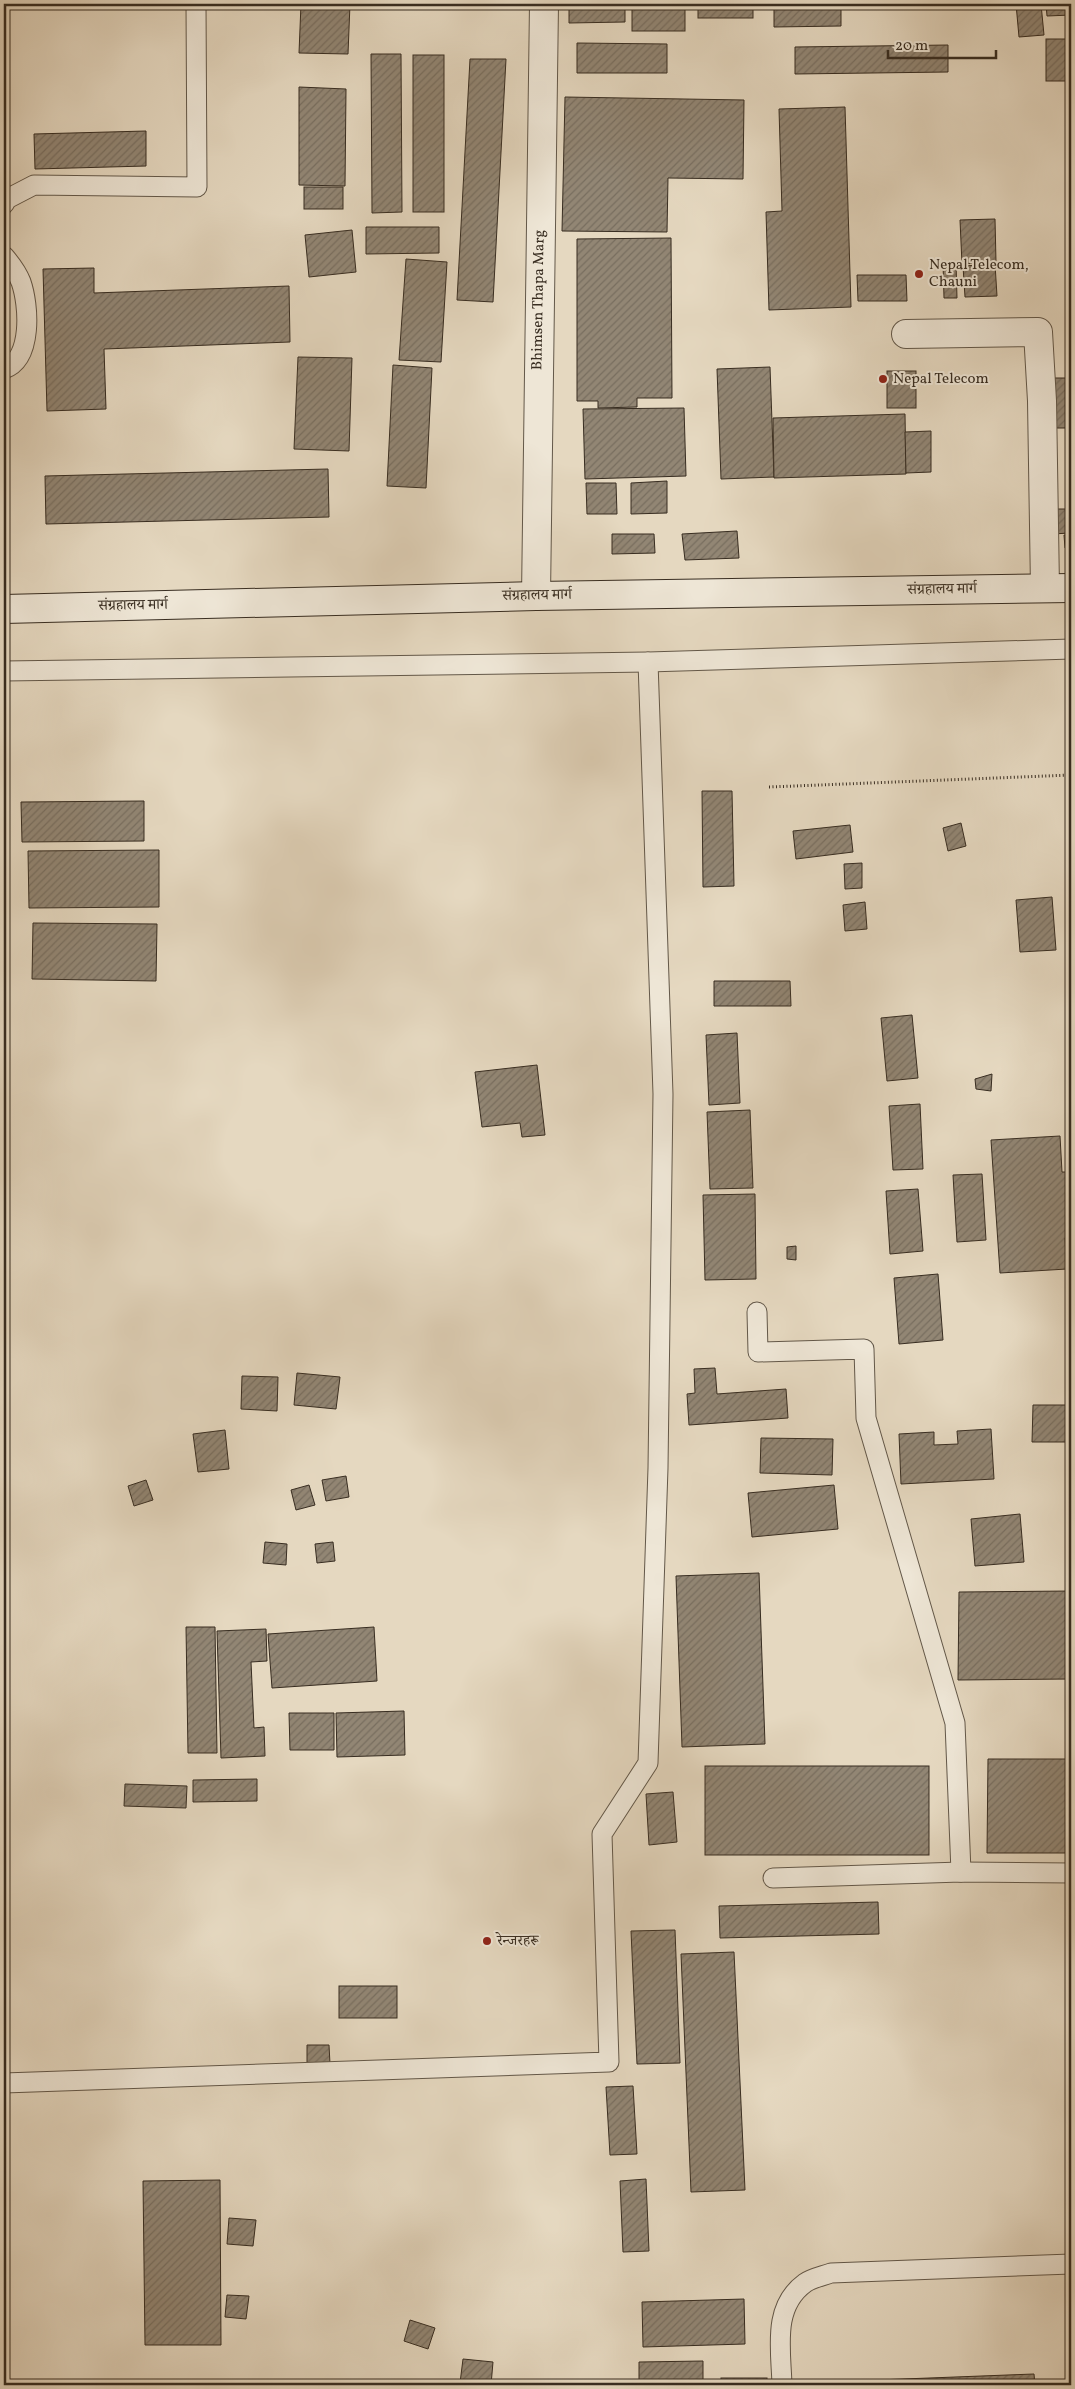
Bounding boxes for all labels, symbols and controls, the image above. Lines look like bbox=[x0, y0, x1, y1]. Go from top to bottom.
scale bar bbox=[888, 28, 995, 60]
text: 20 m bbox=[895, 36, 928, 57]
street label: Bhimsen Thapa Marg bbox=[527, 229, 551, 370]
place label: Nepal Telecom, Chauni bbox=[929, 255, 1029, 293]
marker: Nepal Telecom, Chauni bbox=[913, 268, 925, 280]
place label: Nepal Telecom bbox=[893, 369, 989, 390]
marker: Nepal Telecom bbox=[877, 373, 889, 385]
street label: संग्रहालय मार्ग bbox=[906, 579, 978, 601]
street label: संग्रहालय मार्ग bbox=[501, 585, 573, 607]
street label: संग्रहालय मार्ग bbox=[97, 595, 169, 617]
place label: रेन्जरहरू bbox=[495, 1931, 540, 1952]
marker: रेन्जरहरू bbox=[481, 1935, 493, 1947]

